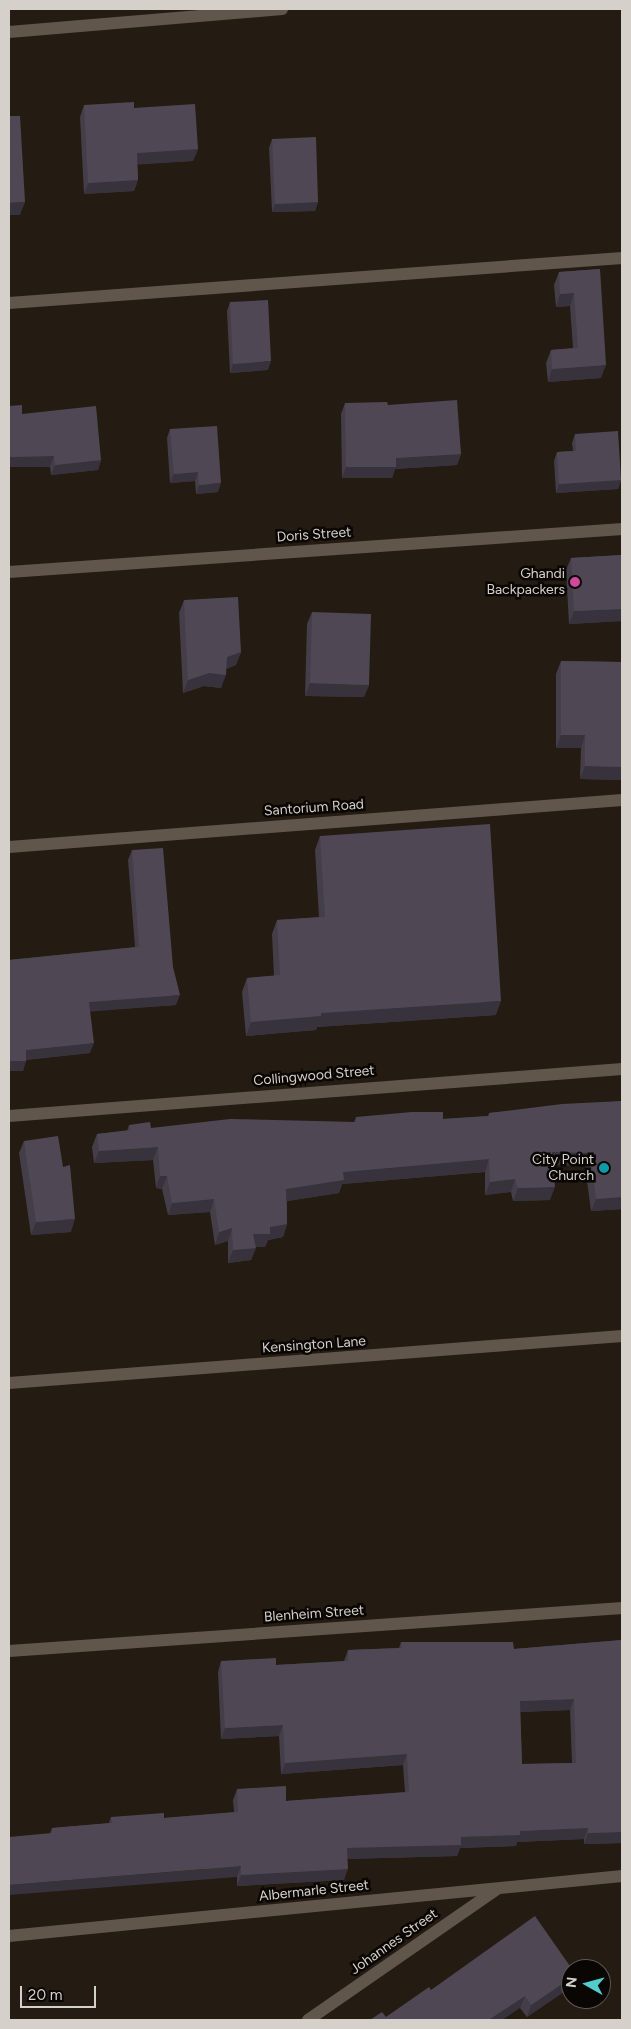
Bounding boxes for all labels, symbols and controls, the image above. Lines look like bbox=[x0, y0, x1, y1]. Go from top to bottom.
street label: Doris Street bbox=[276, 524, 352, 546]
place label: Ghandi Backpackers bbox=[486, 566, 565, 598]
marker: Ghandi Backpackers bbox=[569, 576, 581, 588]
street label: Santorium Road bbox=[263, 796, 365, 820]
street label: Collingwood Street bbox=[253, 1062, 375, 1090]
place label: City Point Church bbox=[532, 1152, 594, 1184]
marker: City Point Church bbox=[598, 1162, 610, 1174]
street label: Kensington Lane bbox=[261, 1333, 367, 1357]
street label: Blenheim Street bbox=[263, 1602, 365, 1626]
street label: Albermarle Street bbox=[258, 1877, 370, 1905]
street label: Johannes Street bbox=[347, 1906, 441, 1978]
north arrow bbox=[561, 1959, 611, 2009]
scale bar bbox=[22, 1976, 99, 2008]
text: N bbox=[563, 1976, 581, 1989]
text: 20 m bbox=[28, 1986, 62, 2004]

